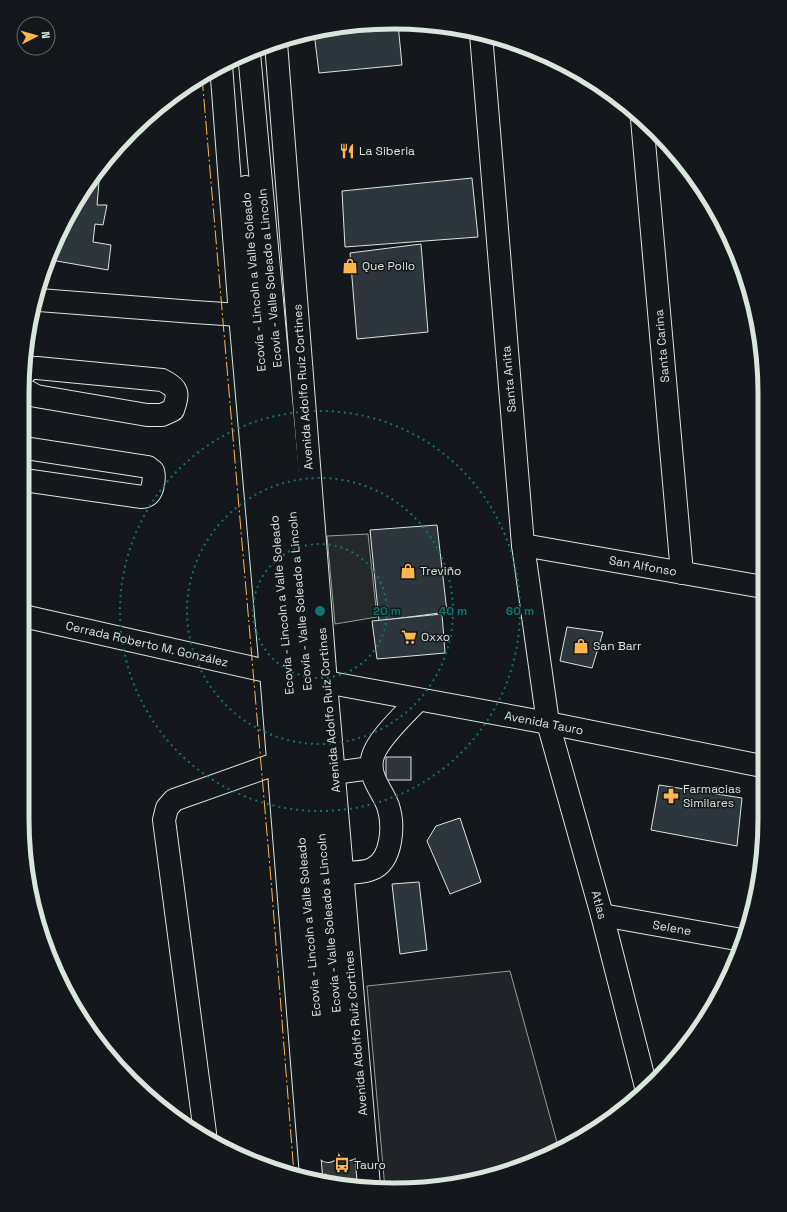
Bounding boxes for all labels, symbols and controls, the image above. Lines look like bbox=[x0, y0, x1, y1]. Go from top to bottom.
north arrow bbox=[16, 16, 56, 56]
text: N bbox=[39, 31, 53, 39]
restaurant icon: La Siberia bbox=[338, 142, 356, 160]
place label: La Siberia bbox=[359, 143, 415, 159]
street label: Ecovía - Valle Soleado a Lincoln bbox=[254, 188, 286, 368]
street label: Ecovía - Lincoln a Valle Soleado bbox=[238, 192, 270, 372]
shop icon: Que Pollo bbox=[341, 257, 359, 275]
place label: Que Pollo bbox=[362, 258, 415, 274]
street label: Avenida Adolfo Ruíz Cortines bbox=[289, 304, 317, 470]
street label: Santa Carina bbox=[651, 309, 673, 383]
street label: Santa Anita bbox=[498, 345, 520, 413]
street label: Ecovía - Valle Soleado a Lincoln bbox=[284, 511, 316, 691]
street label: Ecovía - Lincoln a Valle Soleado bbox=[266, 515, 298, 695]
street label: San Alfonso bbox=[608, 552, 678, 580]
shop icon: Treviño bbox=[399, 562, 417, 580]
place label: Treviño bbox=[420, 563, 462, 579]
text: 20 m bbox=[373, 603, 401, 619]
text: 40 m bbox=[439, 603, 467, 619]
text: 60 m bbox=[506, 603, 534, 619]
centre of rings bbox=[313, 604, 327, 618]
street label: Cerrada Roberto M. González bbox=[64, 618, 230, 670]
street label: Avenida Adolfo Ruíz Cortines bbox=[314, 627, 344, 793]
supermarket icon: Oxxo bbox=[400, 628, 418, 646]
place label: Oxxo bbox=[421, 629, 450, 645]
shop icon: San Barr bbox=[572, 637, 590, 655]
place label: San Barr bbox=[593, 638, 642, 654]
street label: Avenida Tauro bbox=[503, 707, 585, 739]
place label: Farmacias Similares bbox=[683, 781, 741, 811]
pharmacy icon: Farmacias Similares bbox=[662, 787, 680, 805]
street label: Ecovía - Valle Soleado a Lincoln bbox=[313, 833, 345, 1013]
street label: Ecovía - Lincoln a Valle Soleado bbox=[293, 837, 325, 1017]
street label: Atlas bbox=[588, 889, 610, 921]
street label: Selene bbox=[651, 917, 693, 939]
street label: Avenida Adolfo Ruíz Cortines bbox=[341, 950, 371, 1116]
bus stop icon: Tauro bbox=[333, 1156, 351, 1174]
place label: Tauro bbox=[354, 1157, 386, 1173]

